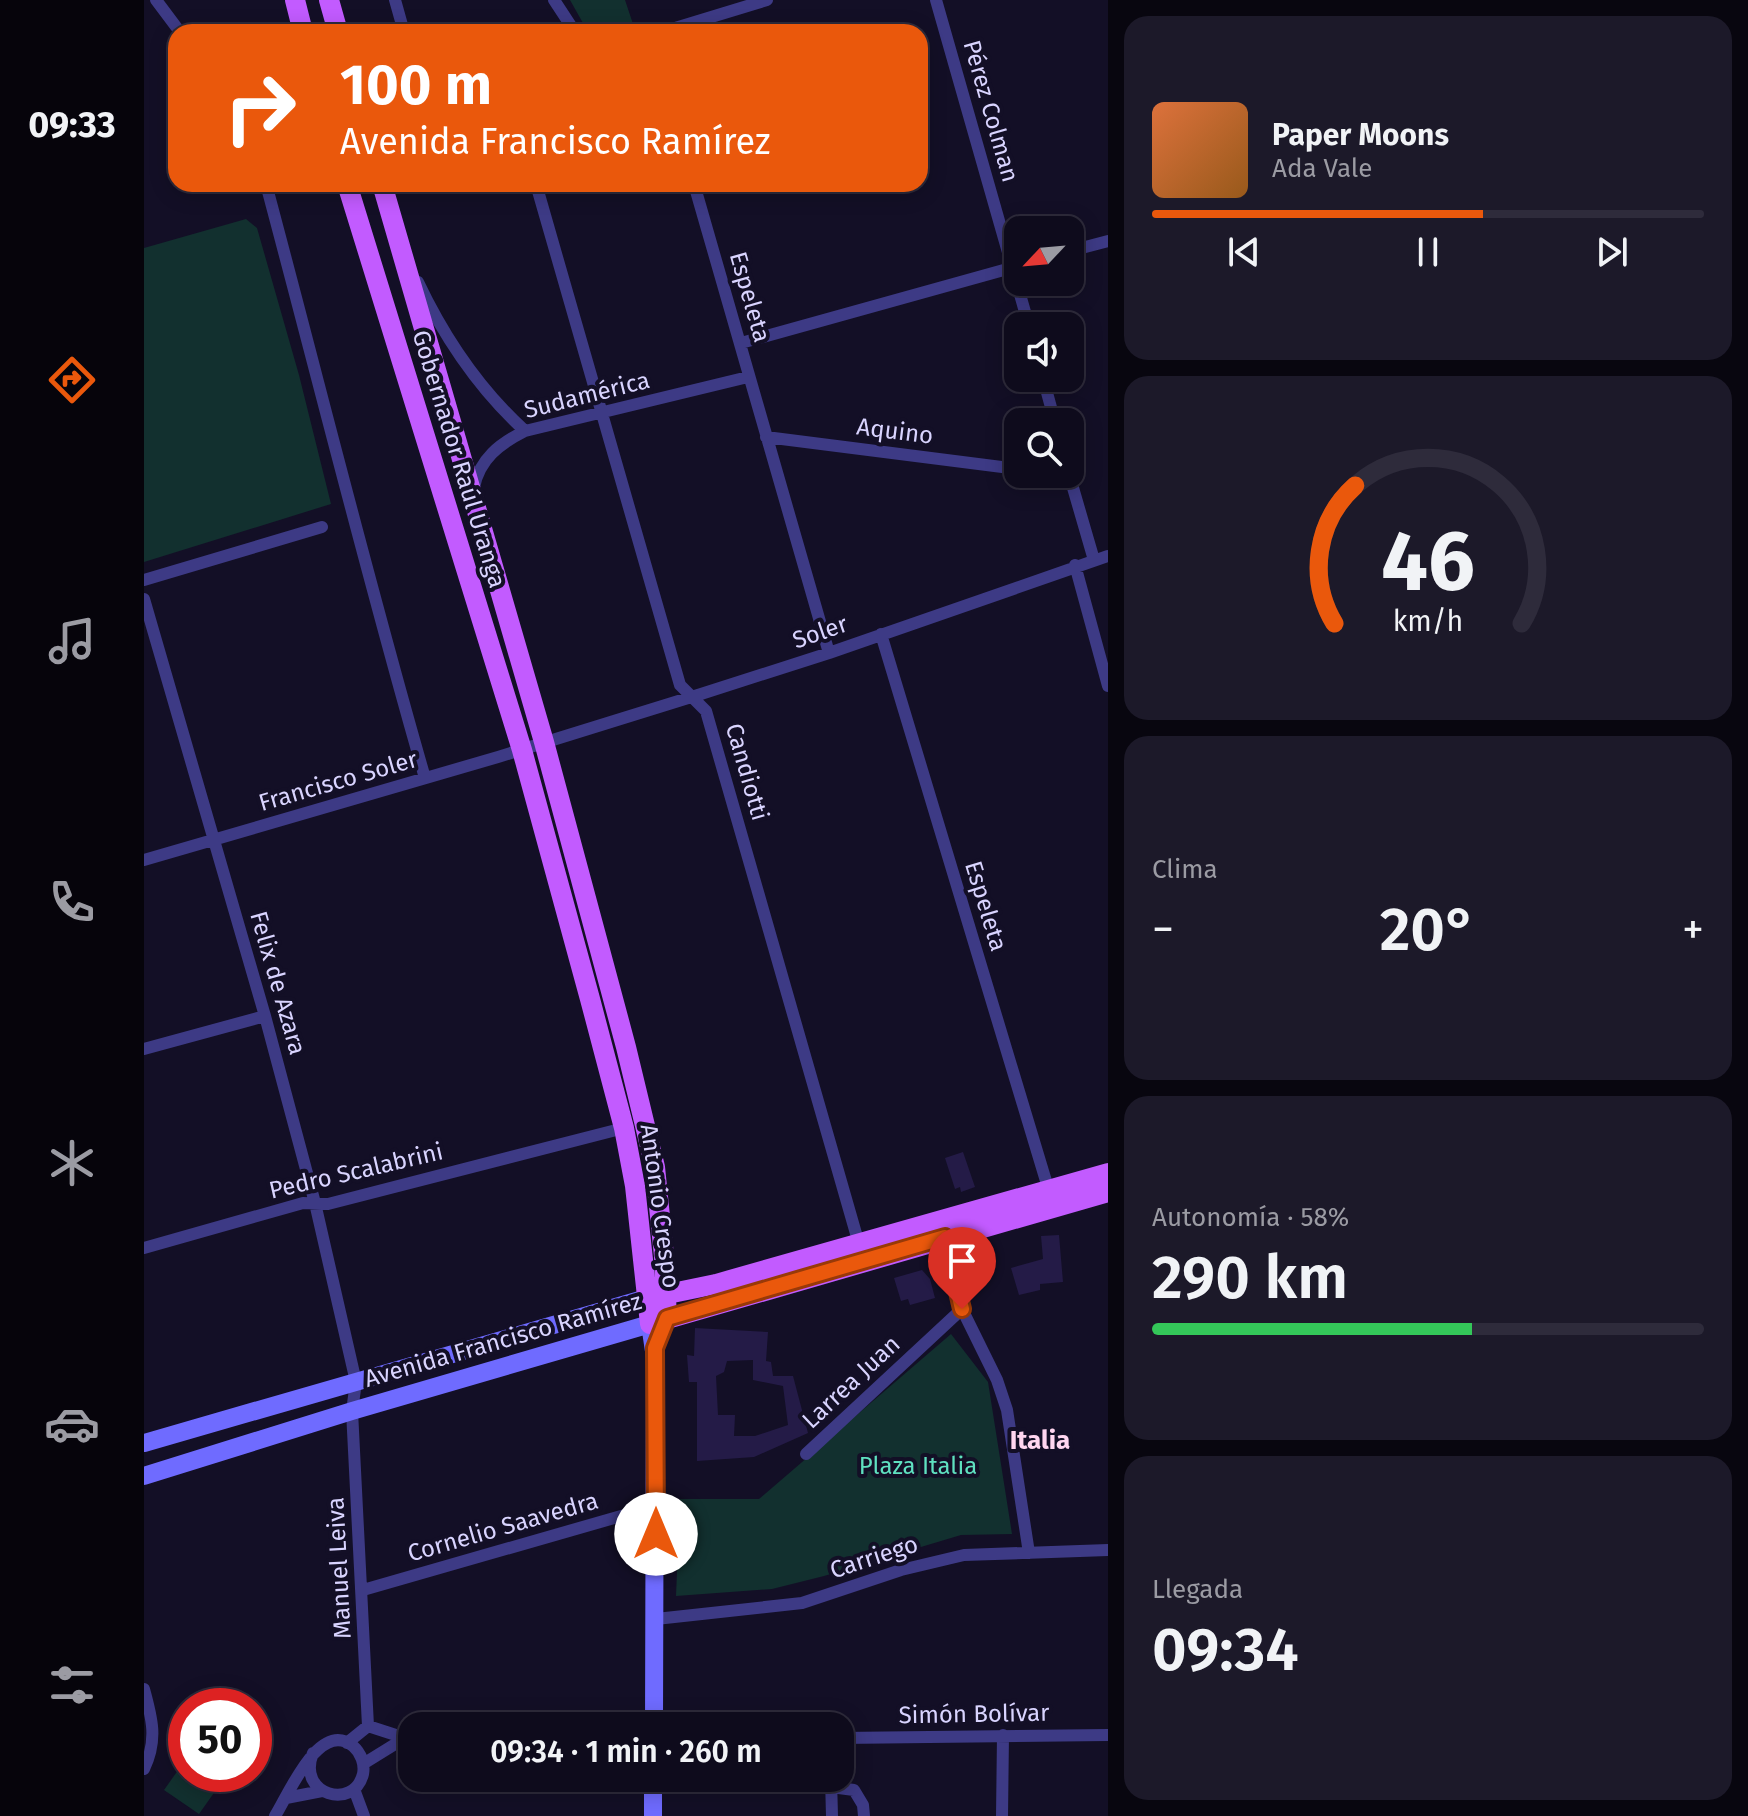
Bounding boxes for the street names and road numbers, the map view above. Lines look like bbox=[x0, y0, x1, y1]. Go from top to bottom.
street label: Pérez Colman bbox=[957, 37, 1025, 185]
street label: Espeleta bbox=[724, 249, 776, 345]
street label: Gobernador Raúl Uranga bbox=[406, 327, 512, 591]
street label: Sudamérica bbox=[521, 366, 653, 424]
street label: Aquino bbox=[855, 412, 935, 450]
street label: Soler bbox=[789, 609, 852, 654]
street label: Candiotti bbox=[720, 720, 774, 824]
street label: Francisco Soler bbox=[255, 745, 421, 817]
street label: Espeleta bbox=[959, 858, 1013, 954]
street label: Felix de Azara bbox=[244, 908, 312, 1058]
street label: Antonio Crespo bbox=[635, 1122, 685, 1290]
street label: Pedro Scalabrini bbox=[266, 1137, 446, 1205]
street label: Avenida Francisco Ramírez bbox=[361, 1287, 645, 1393]
street label: Larrea Juan bbox=[796, 1330, 906, 1434]
street label: Cornelio Saavedra bbox=[405, 1486, 601, 1568]
street label: Manuel Leiva bbox=[321, 1496, 357, 1640]
street label: Carriego bbox=[827, 1530, 921, 1584]
street label: Simón Bolívar bbox=[898, 1699, 1050, 1729]

